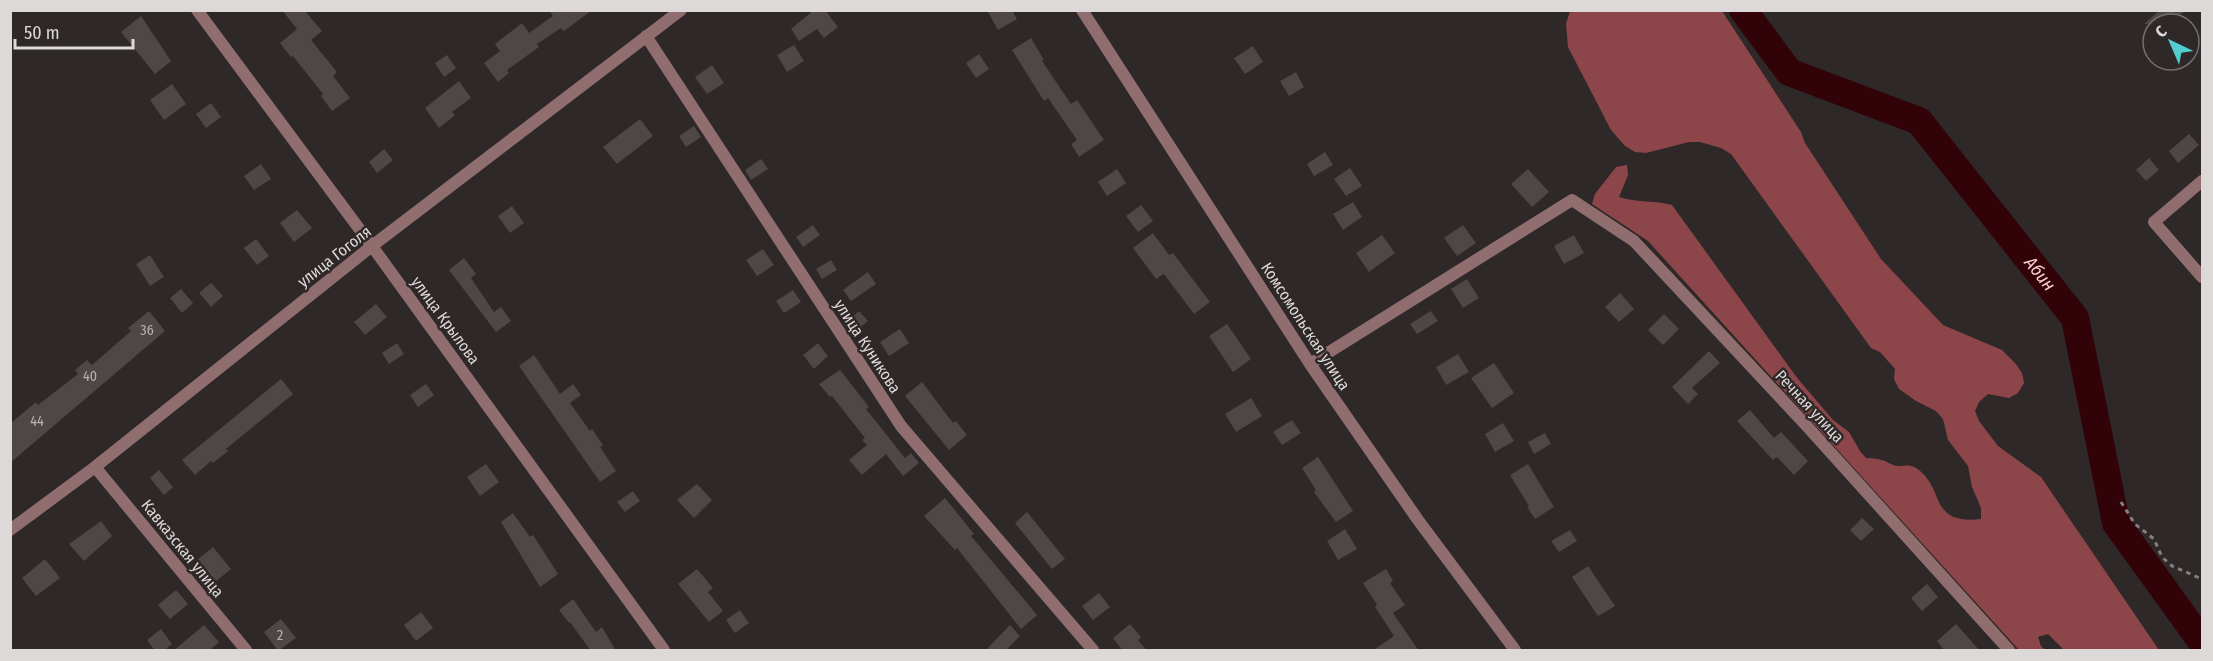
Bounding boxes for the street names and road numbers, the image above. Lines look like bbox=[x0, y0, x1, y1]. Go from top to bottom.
street label: улица Гоголя bbox=[294, 222, 375, 291]
street label: Комсомольская улица bbox=[1257, 259, 1354, 394]
street label: улица Крылова bbox=[407, 273, 484, 368]
street label: улица Куникова bbox=[830, 296, 905, 397]
street label: Речная улица bbox=[1771, 366, 1848, 447]
street label: Кавказская улица bbox=[137, 496, 228, 601]

